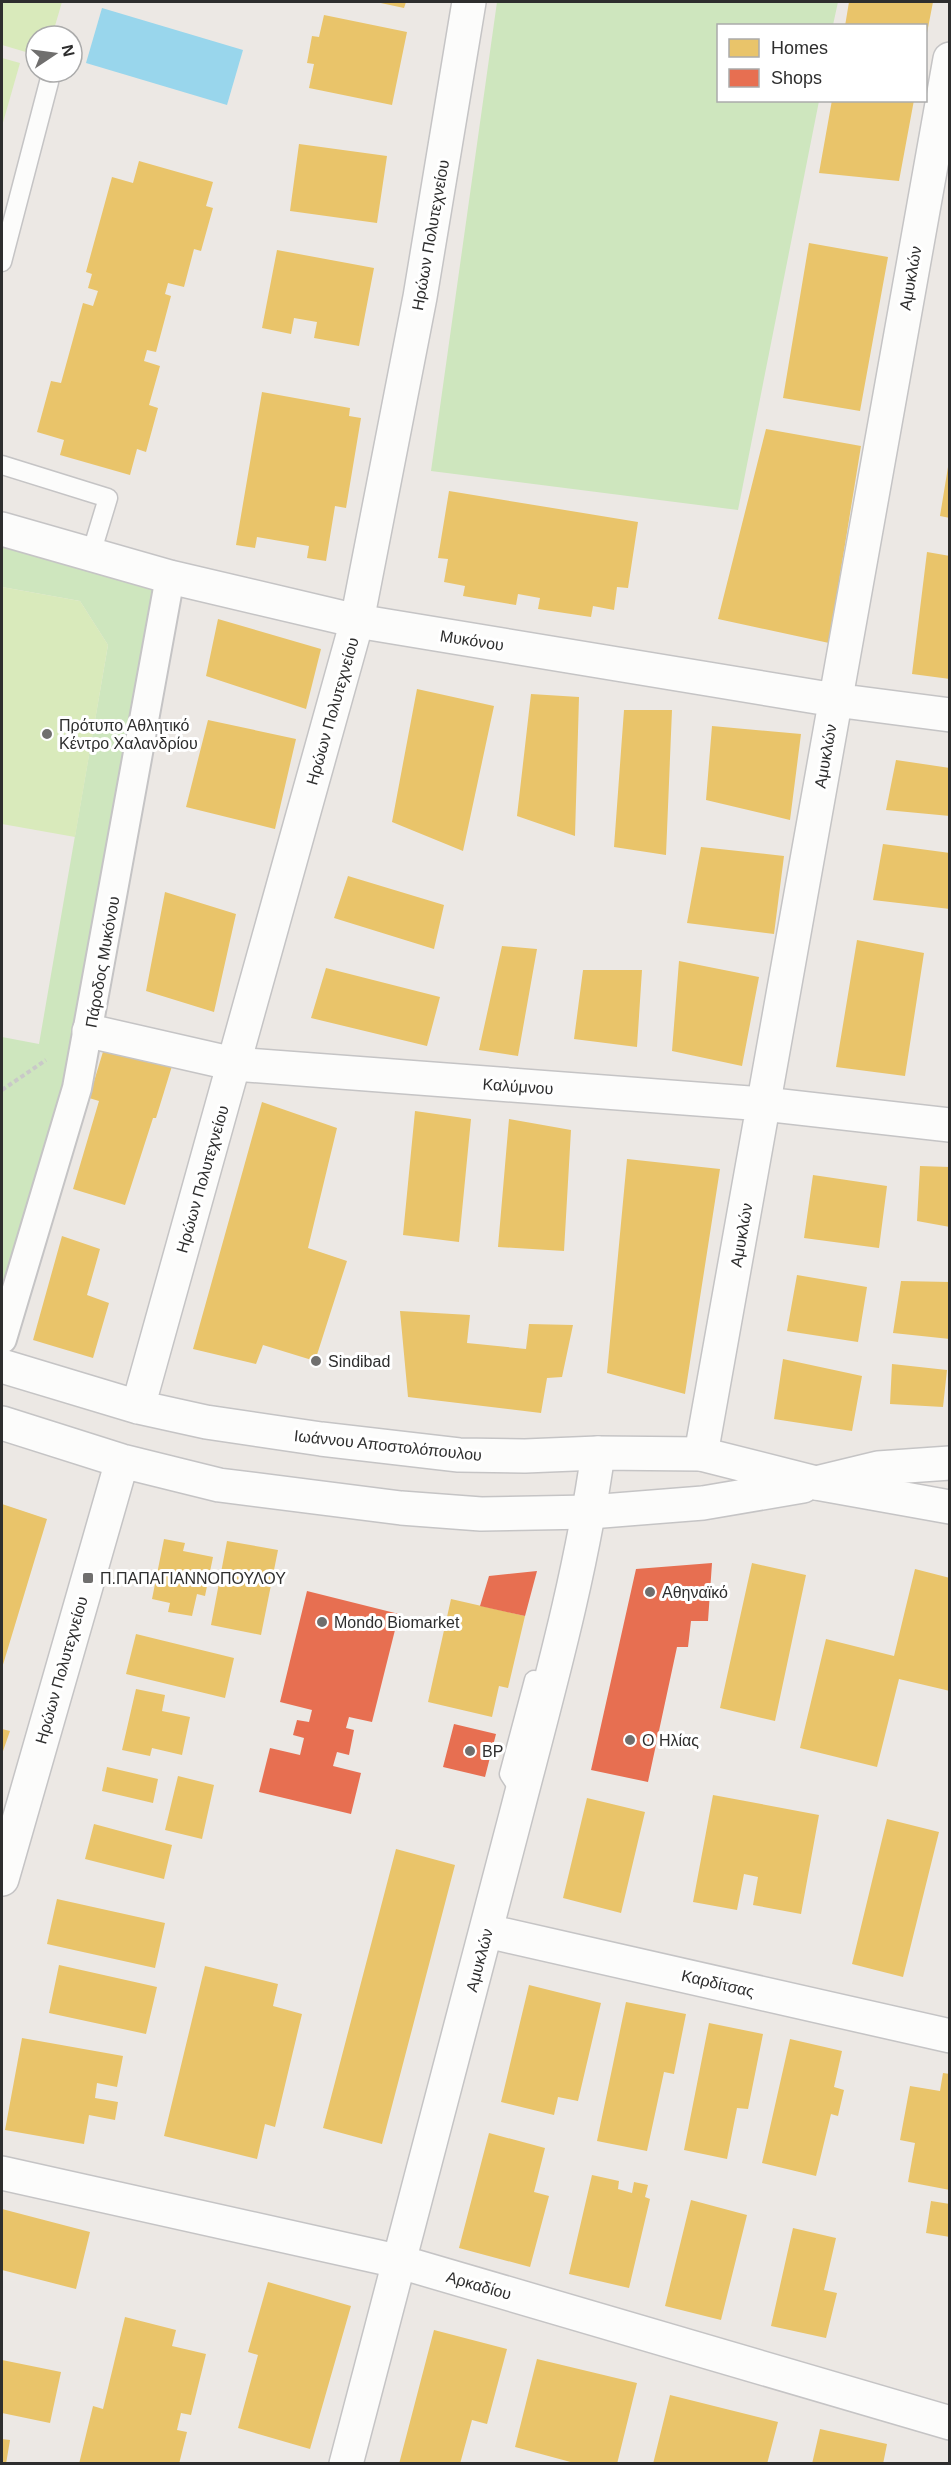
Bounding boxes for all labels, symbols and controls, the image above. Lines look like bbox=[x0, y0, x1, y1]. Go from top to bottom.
north arrow bbox=[24, 24, 84, 84]
legend bbox=[717, 24, 927, 102]
text: Homes bbox=[771, 38, 828, 58]
text: N bbox=[59, 43, 78, 58]
text: Shops bbox=[771, 68, 822, 88]
street label: Ηρώων Πολυτεχνείου bbox=[409, 158, 452, 312]
street label: Αμυκλών bbox=[896, 245, 924, 312]
street label: Μυκόνου bbox=[439, 627, 505, 654]
street label: Ηρώων Πολυτεχνείου bbox=[303, 635, 362, 787]
place label: Πρότυπο Αθλητικό Κέντρο Χαλανδρίου bbox=[59, 717, 198, 752]
street label: Αμυκλών bbox=[811, 723, 839, 790]
marker: Πρότυπο Αθλητικό Κέντρο Χαλανδρίου bbox=[40, 727, 54, 741]
street label: Πάροδος Μυκόνου bbox=[83, 895, 122, 1029]
street label: Καλύμνου bbox=[482, 1076, 554, 1097]
street label: Ηρώων Πολυτεχνείου bbox=[173, 1103, 232, 1255]
street label: Αμυκλών bbox=[727, 1202, 755, 1269]
place label: Sindibad bbox=[328, 1353, 390, 1370]
marker: Sindibad bbox=[309, 1354, 323, 1368]
street label: Ιωάννου Αποστολόπουλου bbox=[293, 1427, 483, 1464]
place label: Π.ΠΑΠΑΓΙΑΝΝΟΠΟΥΛΟΥ bbox=[100, 1570, 286, 1587]
marker: Π.ΠΑΠΑΓΙΑΝΝΟΠΟΥΛΟΥ bbox=[81, 1571, 95, 1585]
place label: Αθηναϊκό bbox=[662, 1584, 728, 1601]
marker: Αθηναϊκό bbox=[643, 1585, 657, 1599]
street label: Ηρώων Πολυτεχνείου bbox=[32, 1594, 91, 1746]
place label: Mondo Biomarket bbox=[334, 1614, 460, 1631]
marker: Mondo Biomarket bbox=[315, 1615, 329, 1629]
place label: Ο Ηλίας bbox=[642, 1732, 699, 1749]
marker: Ο Ηλίας bbox=[623, 1733, 637, 1747]
place label: BP bbox=[482, 1743, 503, 1760]
marker: BP bbox=[463, 1744, 477, 1758]
street label: Αμυκλών bbox=[463, 1927, 496, 1994]
street label: Καρδίτσας bbox=[680, 1967, 756, 2000]
street label: Αρκαδίου bbox=[444, 2268, 513, 2303]

